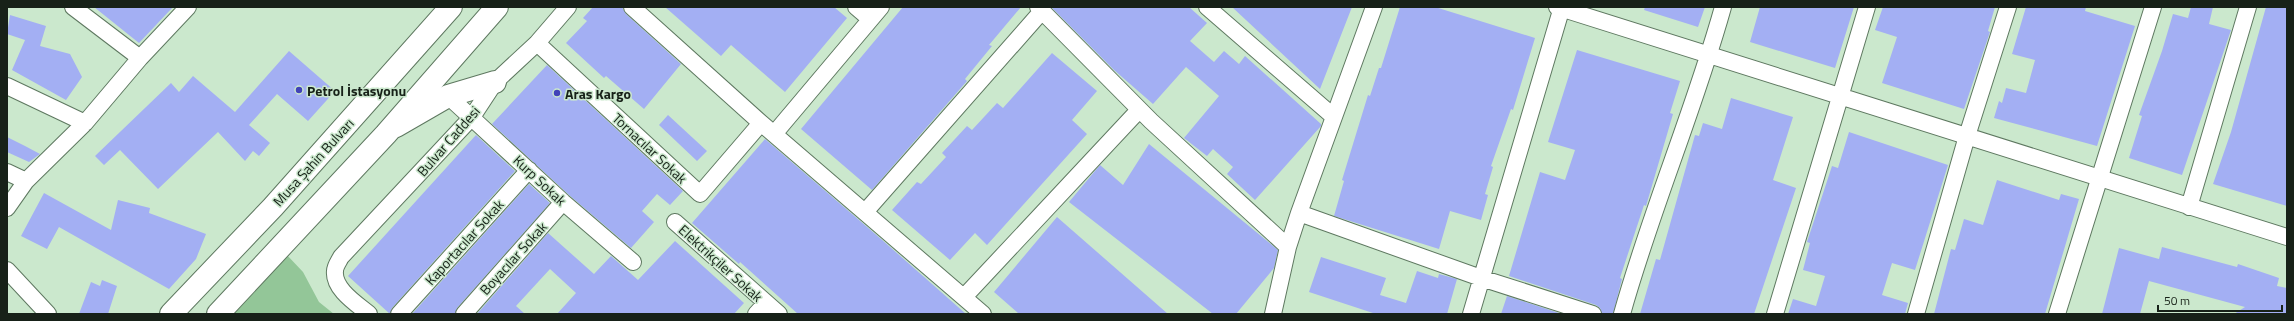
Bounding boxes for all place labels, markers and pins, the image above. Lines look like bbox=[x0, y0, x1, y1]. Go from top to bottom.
place label: Petrol İstasyonu bbox=[307, 80, 406, 101]
place label: Aras Kargo bbox=[565, 83, 631, 104]
marker: Petrol İstasyonu bbox=[294, 85, 304, 95]
marker: Aras Kargo bbox=[552, 88, 562, 98]

